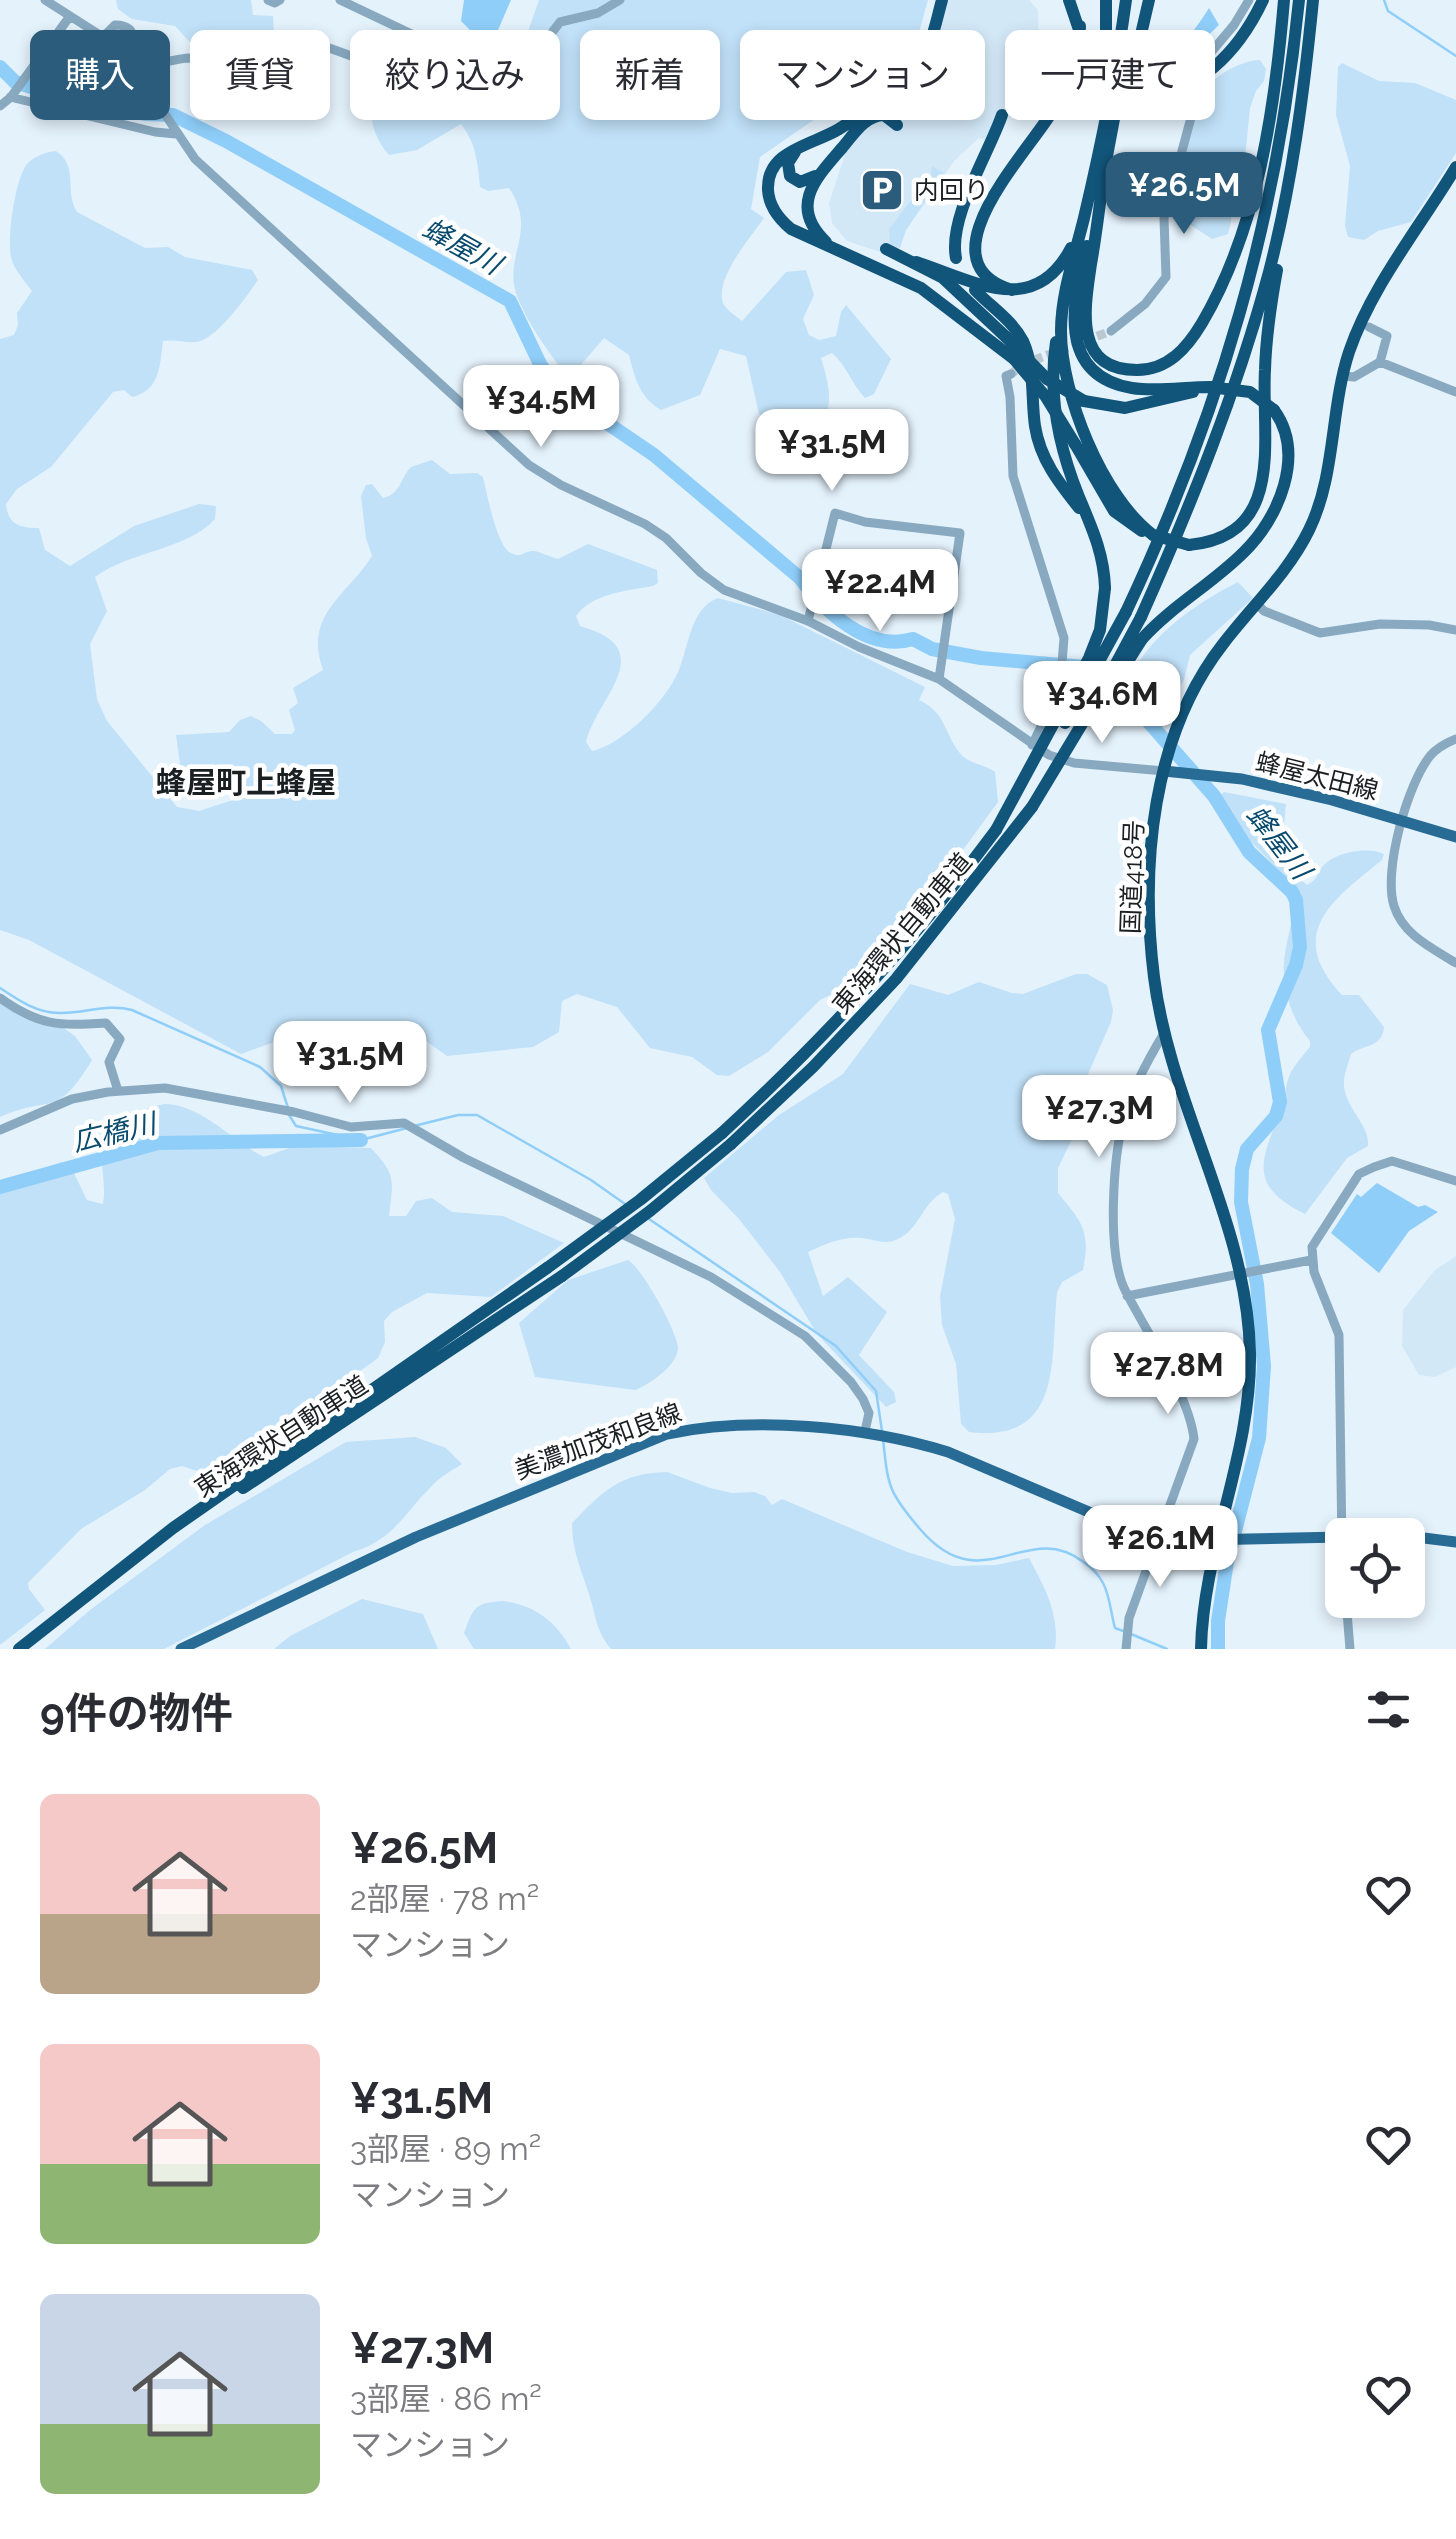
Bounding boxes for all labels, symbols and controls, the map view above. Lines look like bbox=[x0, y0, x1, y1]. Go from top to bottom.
chip: 購入 bbox=[30, 30, 170, 120]
chip: 賃貸 bbox=[190, 30, 330, 120]
chip: 絞り込み bbox=[350, 30, 560, 120]
chip: 新着 bbox=[580, 30, 720, 120]
chip: マンション bbox=[740, 30, 985, 120]
chip: 一戸建て bbox=[1005, 30, 1215, 120]
pin: ¥26.5M bbox=[1103, 152, 1265, 237]
text: ¥26.5M bbox=[1128, 166, 1240, 203]
parking icon: 内回り bbox=[859, 167, 905, 213]
place label: 内回り bbox=[914, 175, 989, 205]
water label: 蜂屋川 bbox=[417, 212, 509, 283]
pin: ¥34.5M bbox=[460, 365, 622, 450]
text: ¥34.5M bbox=[485, 379, 597, 416]
pin: ¥31.5M bbox=[751, 409, 913, 494]
text: ¥31.5M bbox=[777, 423, 887, 460]
pin: ¥22.4M bbox=[799, 549, 961, 634]
text: ¥22.4M bbox=[824, 563, 936, 600]
pin: ¥34.6M bbox=[1021, 661, 1183, 746]
text: ¥34.6M bbox=[1045, 675, 1159, 712]
street label: 蜂屋太田線 bbox=[1253, 746, 1381, 806]
district label: 蜂屋町上蜂屋 bbox=[156, 765, 336, 800]
water label: 蜂屋川 bbox=[1240, 799, 1319, 888]
street label: 国道418号 bbox=[1115, 819, 1149, 935]
street label: 東海環状自動車道 bbox=[826, 847, 978, 1019]
pin: ¥31.5M bbox=[269, 1021, 431, 1106]
text: ¥31.5M bbox=[295, 1035, 405, 1072]
pin: ¥27.3M bbox=[1018, 1075, 1180, 1160]
text: ¥27.3M bbox=[1044, 1089, 1154, 1126]
water label: 広橋川 bbox=[69, 1106, 162, 1158]
pin: ¥27.8M bbox=[1087, 1332, 1249, 1417]
text: ¥27.8M bbox=[1112, 1346, 1224, 1383]
street label: 東海環状自動車道 bbox=[189, 1369, 373, 1503]
street label: 美濃加茂和良線 bbox=[511, 1397, 685, 1485]
pin: ¥26.1M bbox=[1079, 1505, 1241, 1590]
map controls bbox=[1325, 1518, 1425, 1618]
button: locate bbox=[1325, 1518, 1425, 1618]
text: ¥26.1M bbox=[1105, 1519, 1215, 1556]
icon: filters bbox=[1361, 1682, 1416, 1737]
text: 9件の物件 bbox=[40, 1689, 233, 1738]
text: ¥26.5M bbox=[350, 1824, 498, 1873]
icon: home bbox=[120, 1834, 240, 1954]
icon: heart bbox=[1361, 1867, 1416, 1922]
text: 2部屋 · 78 m² bbox=[350, 1880, 539, 1917]
text: マンション bbox=[350, 1926, 510, 1963]
text: ¥31.5M bbox=[350, 2074, 493, 2123]
icon: home bbox=[120, 2084, 240, 2204]
icon: heart bbox=[1361, 2117, 1416, 2172]
text: 3部屋 · 89 m² bbox=[350, 2130, 541, 2167]
text: マンション bbox=[350, 2176, 510, 2213]
text: ¥27.3M bbox=[350, 2324, 494, 2373]
icon: home bbox=[120, 2334, 240, 2454]
icon: heart bbox=[1361, 2367, 1416, 2422]
text: 3部屋 · 86 m² bbox=[350, 2380, 542, 2417]
text: マンション bbox=[350, 2426, 510, 2463]

